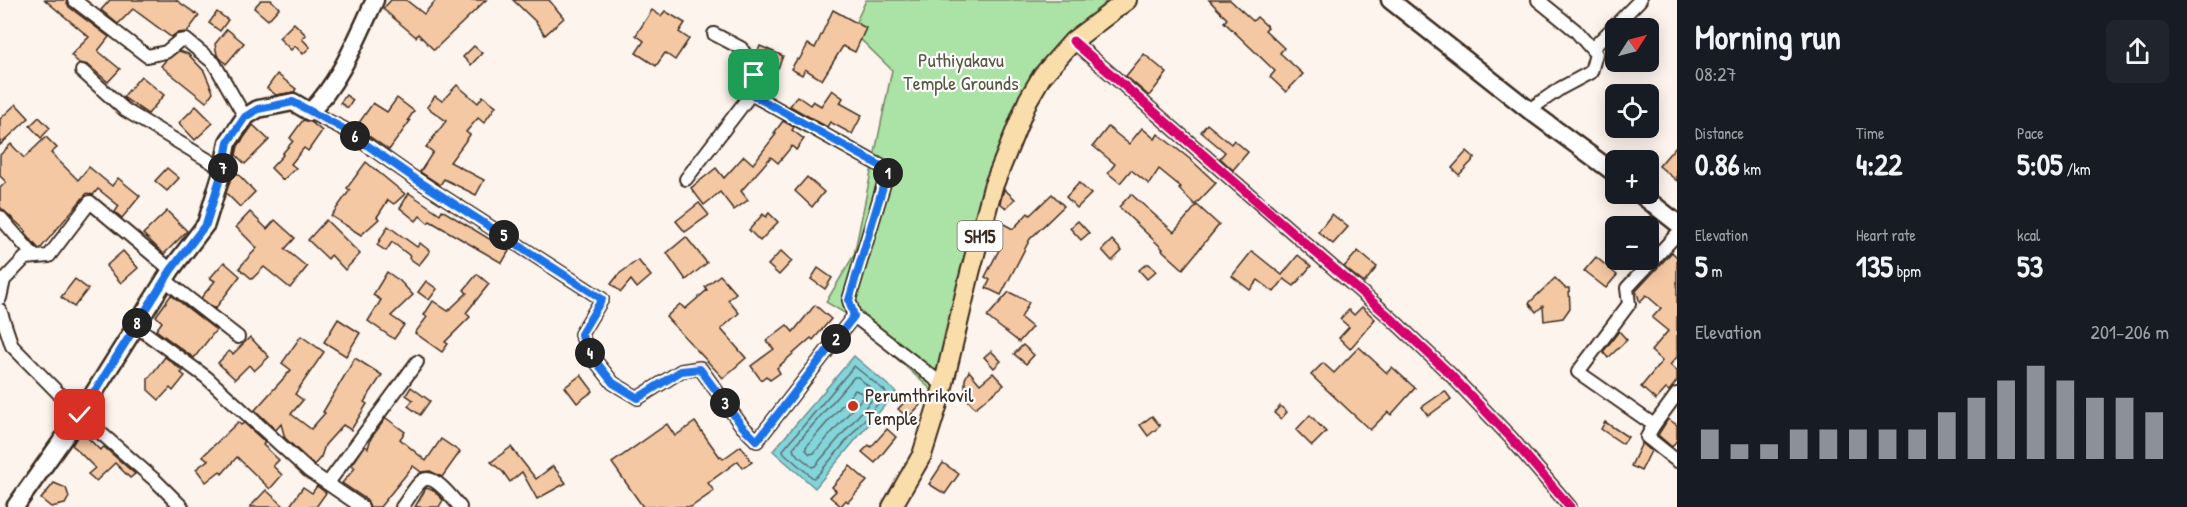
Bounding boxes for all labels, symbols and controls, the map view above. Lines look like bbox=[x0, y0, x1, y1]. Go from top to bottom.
text: Morning run bbox=[1695, 15, 1841, 59]
north arrow bbox=[1605, 18, 1659, 72]
map controls bbox=[1605, 18, 1659, 270]
button: share bbox=[2106, 20, 2169, 83]
park label: Puthiyakavu Temple Grounds bbox=[903, 46, 1019, 96]
pin bbox=[728, 49, 779, 100]
icon: arrive bbox=[737, 58, 770, 91]
text: 08:27 bbox=[1695, 60, 1737, 87]
button: locate bbox=[1605, 84, 1659, 138]
pin: 6 bbox=[340, 121, 370, 151]
text: Distance bbox=[1695, 122, 1744, 144]
text: Time bbox=[1856, 122, 1884, 144]
text: Pace bbox=[2017, 122, 2044, 144]
text: 6 bbox=[352, 125, 358, 147]
text: 0.86 bbox=[1695, 144, 1740, 184]
text: 4:22 bbox=[1856, 144, 1902, 184]
text: 5:05 bbox=[2017, 144, 2063, 184]
button: + bbox=[1605, 150, 1659, 204]
pin: 7 bbox=[208, 153, 238, 183]
text: 7 bbox=[219, 157, 227, 179]
pin: 1 bbox=[873, 158, 903, 188]
text: km bbox=[1740, 158, 1761, 180]
text: /km bbox=[2063, 158, 2091, 180]
text: 1 bbox=[885, 162, 891, 184]
button: − bbox=[1605, 216, 1659, 270]
pin: 5 bbox=[489, 220, 519, 250]
road number: SH15 bbox=[958, 221, 1002, 251]
text: 5 bbox=[501, 224, 507, 246]
text: Elevation bbox=[1695, 224, 1748, 246]
text: Heart rate bbox=[1856, 224, 1916, 246]
text: kcal bbox=[2017, 224, 2040, 246]
text: 5 bbox=[1695, 246, 1708, 286]
text: 135 bbox=[1856, 246, 1893, 286]
text: 53 bbox=[2017, 246, 2043, 286]
text: m bbox=[1708, 260, 1722, 282]
text: bpm bbox=[1893, 260, 1921, 282]
pin: 8 bbox=[122, 308, 152, 338]
text: 8 bbox=[134, 312, 140, 334]
text: Elevation bbox=[1695, 318, 1761, 345]
text: 201–206 m bbox=[2091, 318, 2169, 345]
pin: 2 bbox=[821, 324, 851, 354]
text: 2 bbox=[832, 328, 840, 350]
pin: 4 bbox=[575, 338, 605, 368]
text: 4 bbox=[587, 342, 593, 364]
place label: Perumthrikovil Temple bbox=[865, 381, 974, 431]
pin: 3 bbox=[710, 388, 740, 418]
pin bbox=[54, 389, 105, 440]
text: 3 bbox=[721, 392, 729, 414]
icon: check bbox=[63, 398, 96, 431]
marker: Perumthrikovil Temple bbox=[846, 399, 860, 413]

